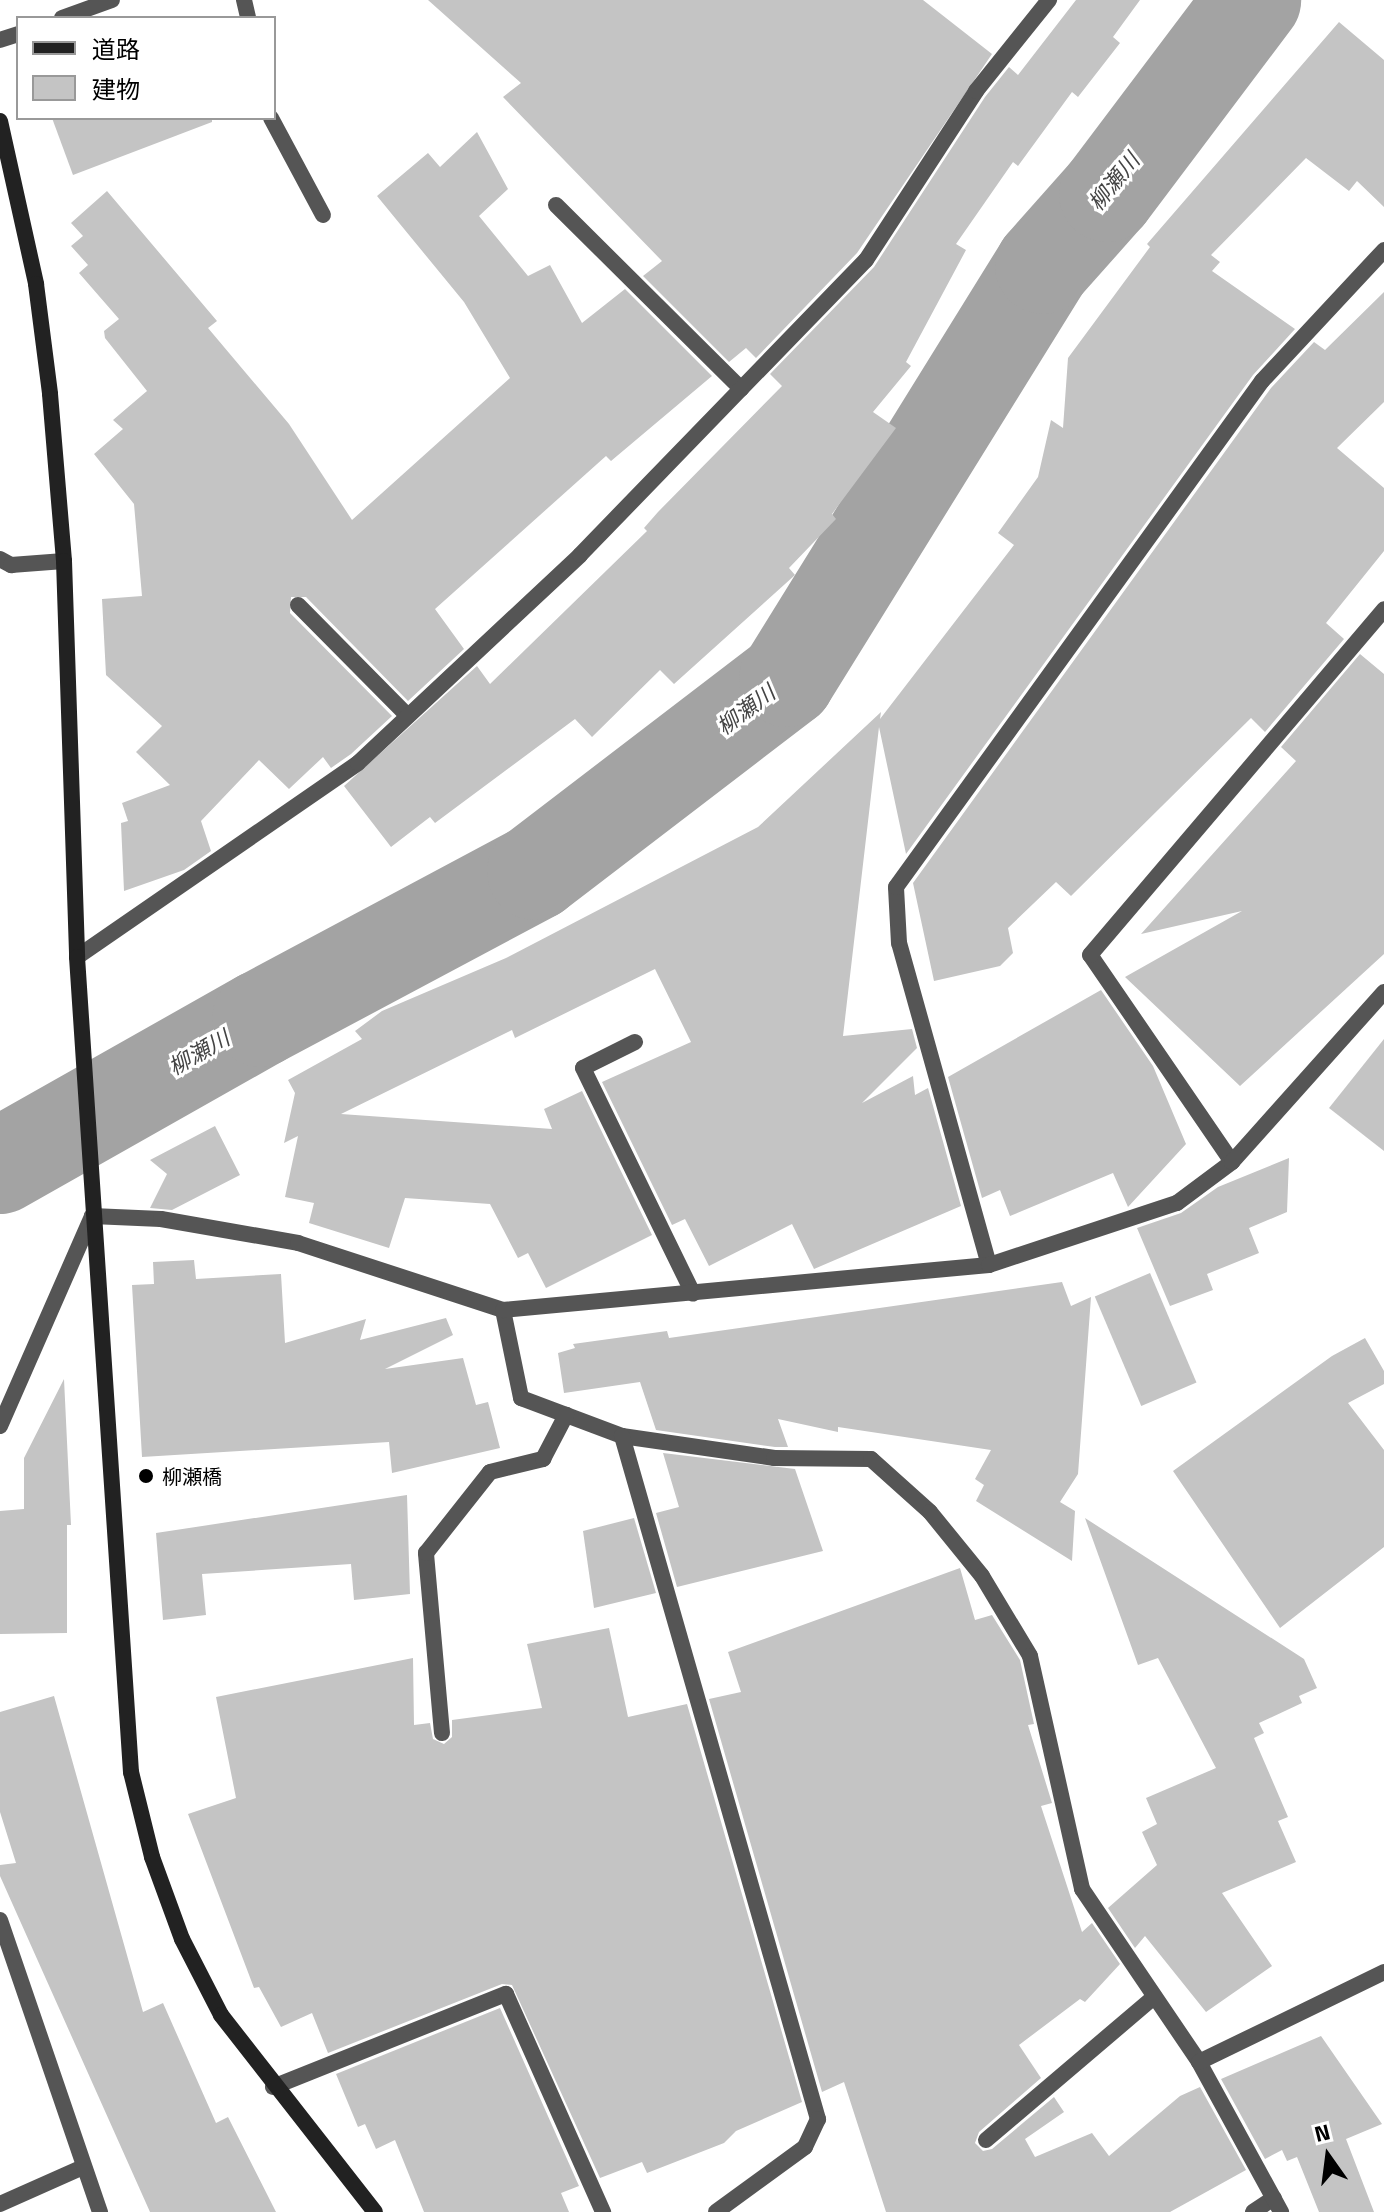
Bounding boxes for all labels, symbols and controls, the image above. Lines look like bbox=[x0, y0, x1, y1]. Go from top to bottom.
legend bbox=[16, 16, 276, 120]
text: 道路 bbox=[92, 31, 140, 67]
text: 建物 bbox=[92, 71, 140, 107]
water label: 柳瀬川 bbox=[1083, 148, 1145, 216]
water label: 柳瀬川 bbox=[712, 680, 780, 740]
water label: 柳瀬川 bbox=[164, 1025, 234, 1081]
place label: 柳瀬橋 bbox=[162, 1464, 222, 1488]
marker: 柳瀬橋 bbox=[137, 1467, 155, 1485]
text: N bbox=[1311, 2114, 1334, 2151]
north arrow bbox=[1288, 2116, 1368, 2196]

